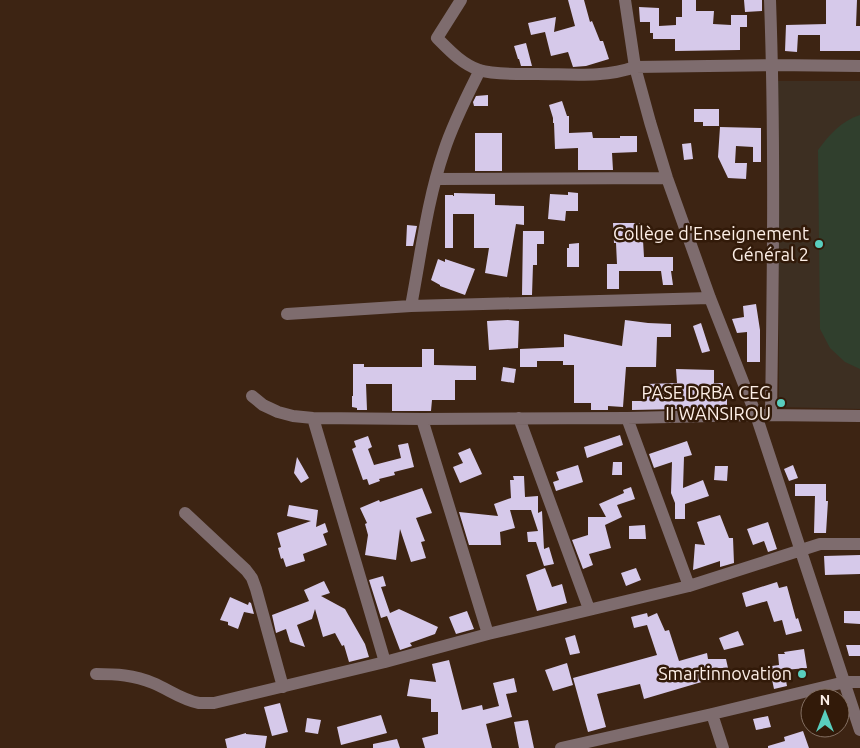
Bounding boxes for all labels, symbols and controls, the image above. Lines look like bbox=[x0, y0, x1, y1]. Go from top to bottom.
place label: Collège d'Enseignement Général 2 bbox=[613, 223, 809, 264]
marker: Collège d'Enseignement Général 2 bbox=[813, 238, 825, 250]
place label: PASE DRBA CEG II WANSIROU bbox=[641, 382, 771, 423]
marker: PASE DRBA CEG II WANSIROU bbox=[775, 397, 787, 409]
place label: Smartinnovation bbox=[658, 663, 792, 683]
marker: Smartinnovation bbox=[796, 668, 808, 680]
north arrow bbox=[800, 688, 850, 738]
text: N bbox=[820, 692, 830, 708]

